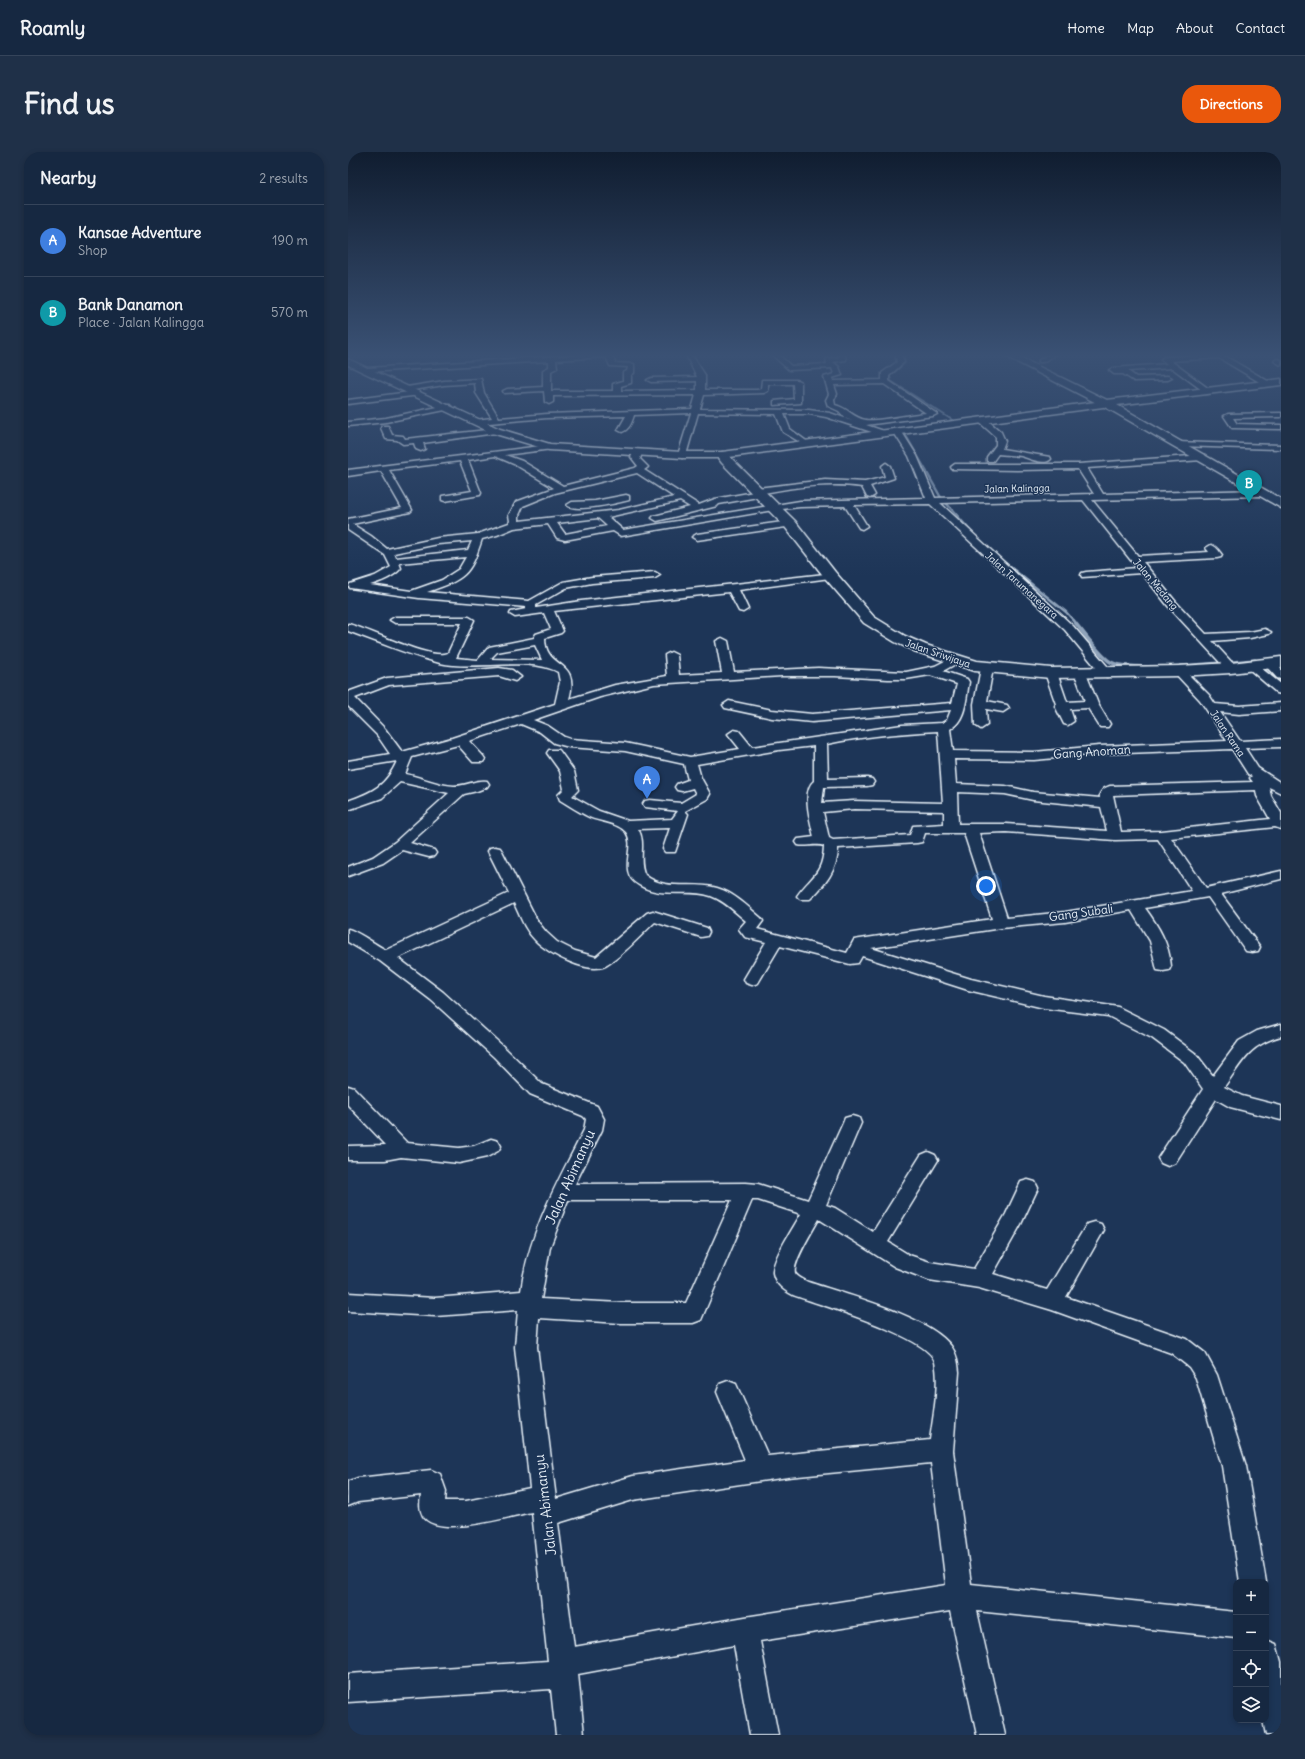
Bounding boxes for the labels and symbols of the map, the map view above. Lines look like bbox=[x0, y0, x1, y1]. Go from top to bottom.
pin: B bbox=[1236, 470, 1262, 503]
street label: Jalan Kalingga bbox=[984, 481, 1050, 496]
street label: Jalan Tarumanegara bbox=[982, 549, 1061, 622]
street label: Jalan Medang bbox=[1130, 556, 1181, 613]
street label: Jalan Sriwijaya bbox=[903, 636, 972, 671]
street label: Jalan Rama bbox=[1207, 708, 1248, 759]
street label: Gang Anoman bbox=[1053, 741, 1131, 762]
pin: A bbox=[634, 766, 660, 799]
your location bbox=[976, 876, 996, 896]
street label: Gang Subali bbox=[1048, 901, 1114, 924]
street label: Jalan Abimanyu bbox=[541, 1127, 599, 1227]
street label: Jalan Abimanyu bbox=[530, 1453, 560, 1557]

